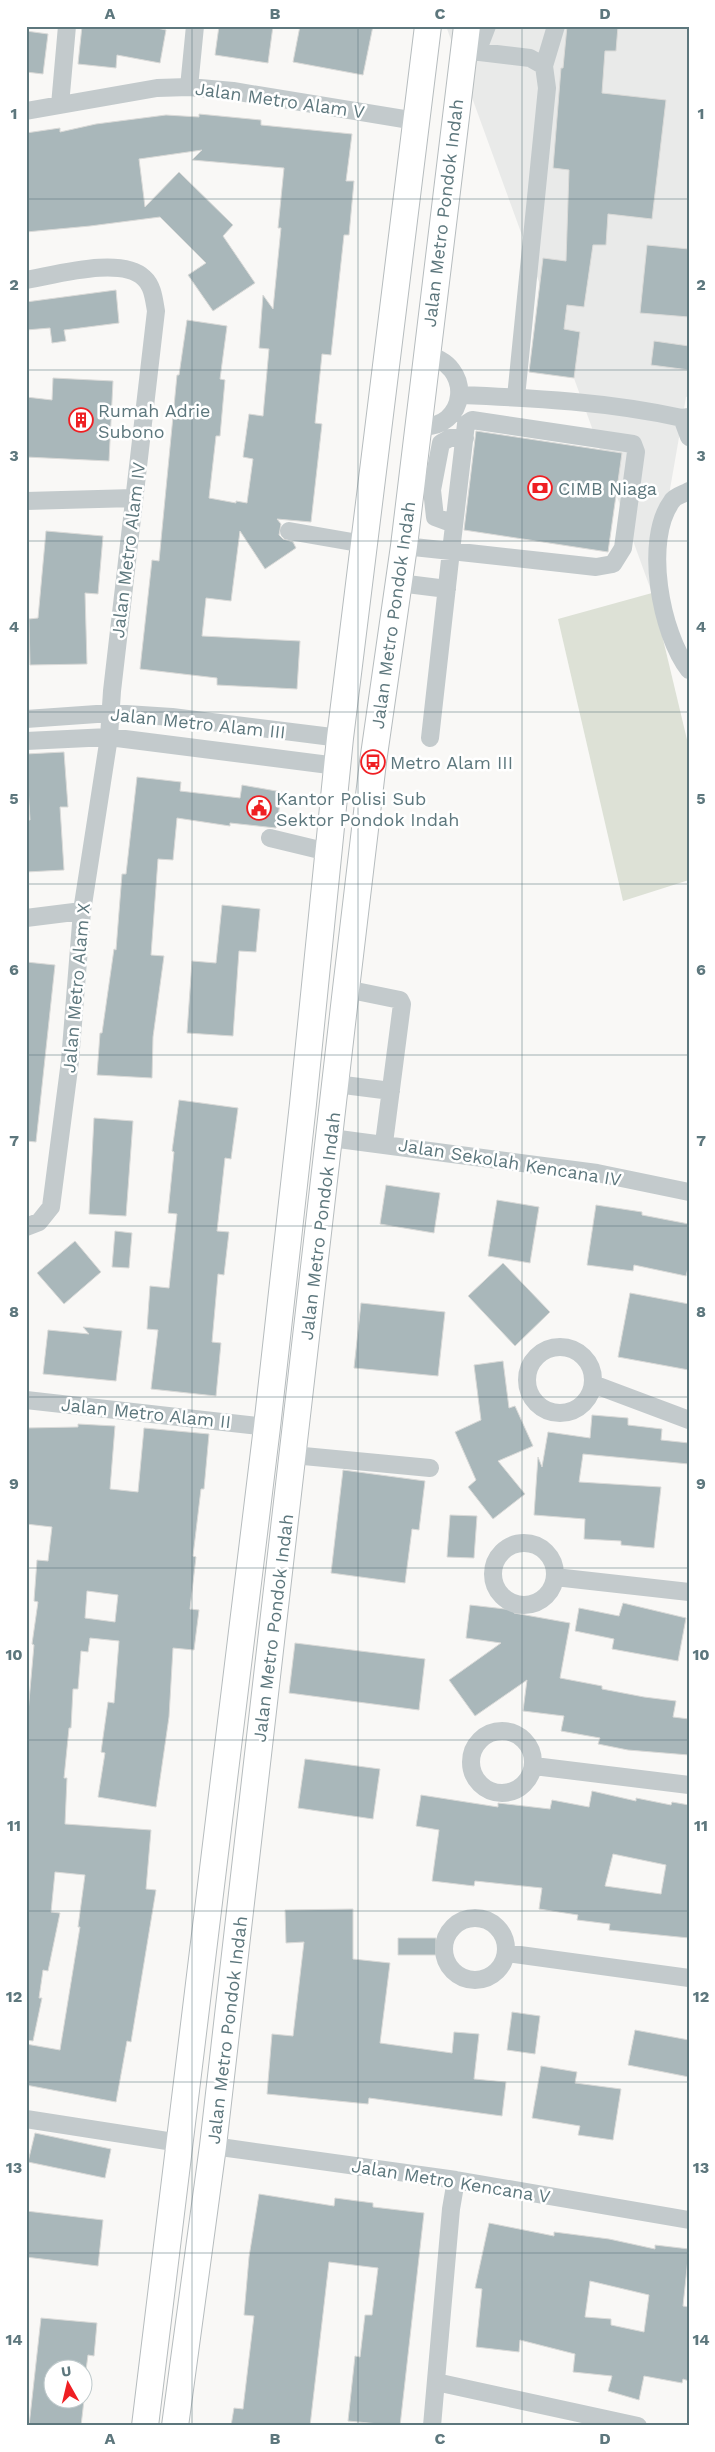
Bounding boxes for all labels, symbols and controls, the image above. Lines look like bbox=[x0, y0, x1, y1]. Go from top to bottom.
text: A bbox=[105, 4, 116, 23]
text: B bbox=[270, 4, 281, 23]
text: C bbox=[435, 4, 446, 23]
text: D bbox=[599, 4, 611, 23]
street label: Jalan Metro Alam V bbox=[194, 78, 367, 122]
street label: Jalan Metro Pondok Indah bbox=[419, 98, 467, 328]
text: 1 bbox=[11, 104, 17, 123]
text: 1 bbox=[698, 104, 704, 123]
text: 2 bbox=[9, 275, 19, 294]
text: 2 bbox=[696, 275, 706, 294]
place label: Rumah Adrie Subono bbox=[98, 400, 210, 442]
building icon: Rumah Adrie Subono bbox=[68, 407, 94, 433]
text: 3 bbox=[9, 446, 19, 465]
text: 3 bbox=[696, 446, 706, 465]
street label: Jalan Metro Alam IV bbox=[107, 461, 149, 639]
bank icon: CIMB Niaga bbox=[527, 475, 553, 501]
place label: CIMB Niaga bbox=[558, 478, 657, 499]
street label: Jalan Metro Pondok Indah bbox=[367, 500, 419, 730]
text: 4 bbox=[9, 617, 19, 636]
text: 4 bbox=[696, 617, 706, 636]
street label: Jalan Metro Alam III bbox=[109, 703, 287, 743]
bus stop icon: Metro Alam III bbox=[360, 749, 386, 775]
place label: Metro Alam III bbox=[390, 752, 513, 773]
place label: Kantor Polisi Sub Sektor Pondok Indah bbox=[276, 788, 459, 830]
text: 5 bbox=[9, 789, 19, 808]
text: 5 bbox=[696, 789, 706, 808]
public building icon: Kantor Polisi Sub Sektor Pondok Indah bbox=[246, 795, 272, 821]
street label: Jalan Metro Alam X bbox=[58, 902, 94, 1074]
text: 6 bbox=[9, 960, 19, 979]
text: 6 bbox=[696, 960, 706, 979]
street label: Jalan Metro Pondok Indah bbox=[296, 1111, 344, 1341]
text: 7 bbox=[9, 1131, 19, 1150]
text: 7 bbox=[696, 1131, 706, 1150]
street label: Jalan Sekolah Kencana IV bbox=[397, 1134, 623, 1190]
text: 8 bbox=[9, 1302, 19, 1321]
text: 8 bbox=[696, 1302, 706, 1321]
street label: Jalan Metro Alam II bbox=[60, 1394, 232, 1432]
text: 9 bbox=[9, 1474, 19, 1493]
text: 9 bbox=[696, 1474, 706, 1493]
street label: Jalan Metro Pondok Indah bbox=[249, 1513, 297, 1743]
text: 10 bbox=[5, 1645, 23, 1664]
text: 10 bbox=[692, 1645, 710, 1664]
text: 11 bbox=[7, 1816, 21, 1835]
text: 11 bbox=[694, 1816, 708, 1835]
street label: Jalan Metro Pondok Indah bbox=[203, 1915, 251, 2145]
text: 12 bbox=[6, 1987, 22, 2006]
text: 12 bbox=[693, 1987, 709, 2006]
street label: Jalan Metro Kencana V bbox=[350, 2155, 552, 2207]
text: 13 bbox=[6, 2158, 22, 2177]
text: 13 bbox=[693, 2158, 709, 2177]
text: 14 bbox=[5, 2330, 23, 2349]
text: 14 bbox=[692, 2330, 710, 2349]
north arrow bbox=[42, 2360, 92, 2410]
text: U bbox=[60, 2363, 72, 2380]
text: A bbox=[105, 2429, 116, 2448]
text: B bbox=[270, 2429, 281, 2448]
text: C bbox=[435, 2429, 446, 2448]
text: D bbox=[599, 2429, 611, 2448]

